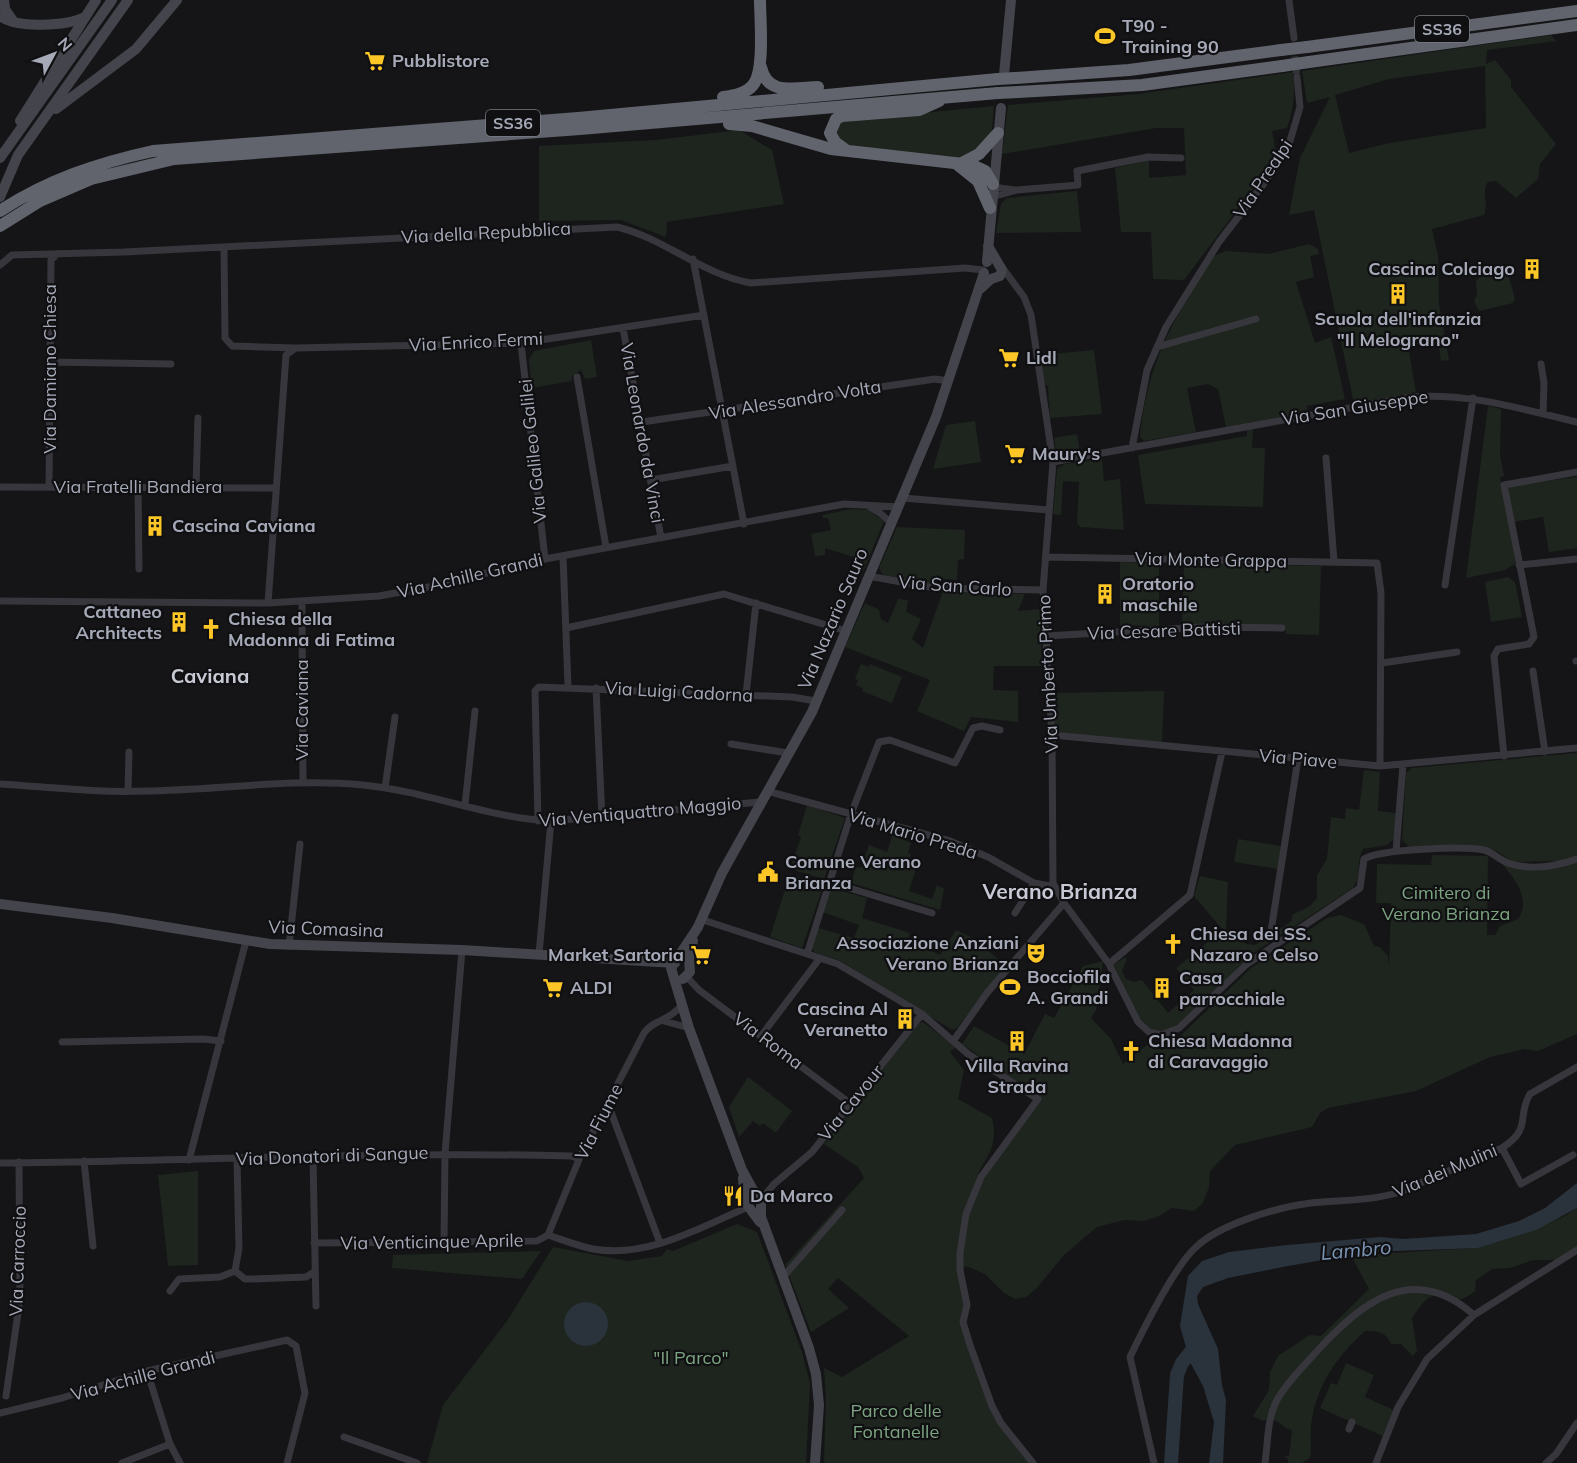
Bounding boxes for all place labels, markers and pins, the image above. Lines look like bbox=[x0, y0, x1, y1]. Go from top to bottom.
place label: T90 - Training 90 bbox=[1122, 14, 1219, 58]
sports icon: T90 - Training 90 bbox=[1093, 24, 1117, 48]
supermarket icon: Pubblistore bbox=[363, 49, 387, 73]
place label: Pubblistore bbox=[392, 49, 490, 72]
place label: Cascina Colciago bbox=[1368, 257, 1515, 280]
building icon: Cascina Colciago bbox=[1520, 257, 1544, 281]
building icon: Scuola dell'infanzia "Il Melograno" bbox=[1386, 282, 1410, 306]
place label: Scuola dell'infanzia "Il Melograno" bbox=[1314, 307, 1482, 351]
supermarket icon: Lidl bbox=[997, 346, 1021, 370]
place label: Lidl bbox=[1026, 346, 1057, 369]
supermarket icon: Maury's bbox=[1003, 442, 1027, 466]
place label: Maury's bbox=[1032, 442, 1100, 465]
building icon: Cascina Caviana bbox=[143, 514, 167, 538]
place label: Cascina Caviana bbox=[172, 514, 316, 537]
place label: Oratorio maschile bbox=[1122, 572, 1198, 616]
building icon: Oratorio maschile bbox=[1093, 582, 1117, 606]
place label: Cattaneo Architects bbox=[75, 600, 162, 644]
place label: Chiesa della Madonna di Fatima bbox=[228, 607, 395, 651]
building icon: Cattaneo Architects bbox=[167, 610, 191, 634]
church icon: Chiesa della Madonna di Fatima bbox=[199, 617, 223, 641]
place label: Comune Verano Brianza bbox=[785, 850, 921, 894]
public building icon: Comune Verano Brianza bbox=[756, 860, 780, 884]
place label: Chiesa dei SS. Nazaro e Celso bbox=[1190, 922, 1319, 966]
place label: Associazione Anziani Verano Brianza bbox=[836, 931, 1019, 975]
church icon: Chiesa dei SS. Nazaro e Celso bbox=[1161, 932, 1185, 956]
theatre icon: Associazione Anziani Verano Brianza bbox=[1024, 941, 1048, 965]
place label: Market Sartoria bbox=[548, 943, 684, 966]
supermarket icon: Market Sartoria bbox=[689, 943, 713, 967]
place label: Bocciofila A. Grandi bbox=[1027, 965, 1110, 1009]
place label: Casa parrocchiale bbox=[1179, 966, 1285, 1010]
sports icon: Bocciofila A. Grandi bbox=[998, 975, 1022, 999]
supermarket icon: ALDI bbox=[541, 976, 565, 1000]
place label: ALDI bbox=[570, 976, 612, 999]
building icon: Casa parrocchiale bbox=[1150, 976, 1174, 1000]
place label: Cascina Al Veranetto bbox=[797, 997, 888, 1041]
building icon: Cascina Al Veranetto bbox=[893, 1007, 917, 1031]
building icon: Villa Ravina Strada bbox=[1005, 1029, 1029, 1053]
place label: Chiesa Madonna di Caravaggio bbox=[1148, 1029, 1292, 1073]
church icon: Chiesa Madonna di Caravaggio bbox=[1119, 1039, 1143, 1063]
place label: Villa Ravina Strada bbox=[964, 1054, 1069, 1098]
restaurant icon: Da Marco bbox=[721, 1184, 745, 1208]
place label: Da Marco bbox=[750, 1184, 833, 1207]

